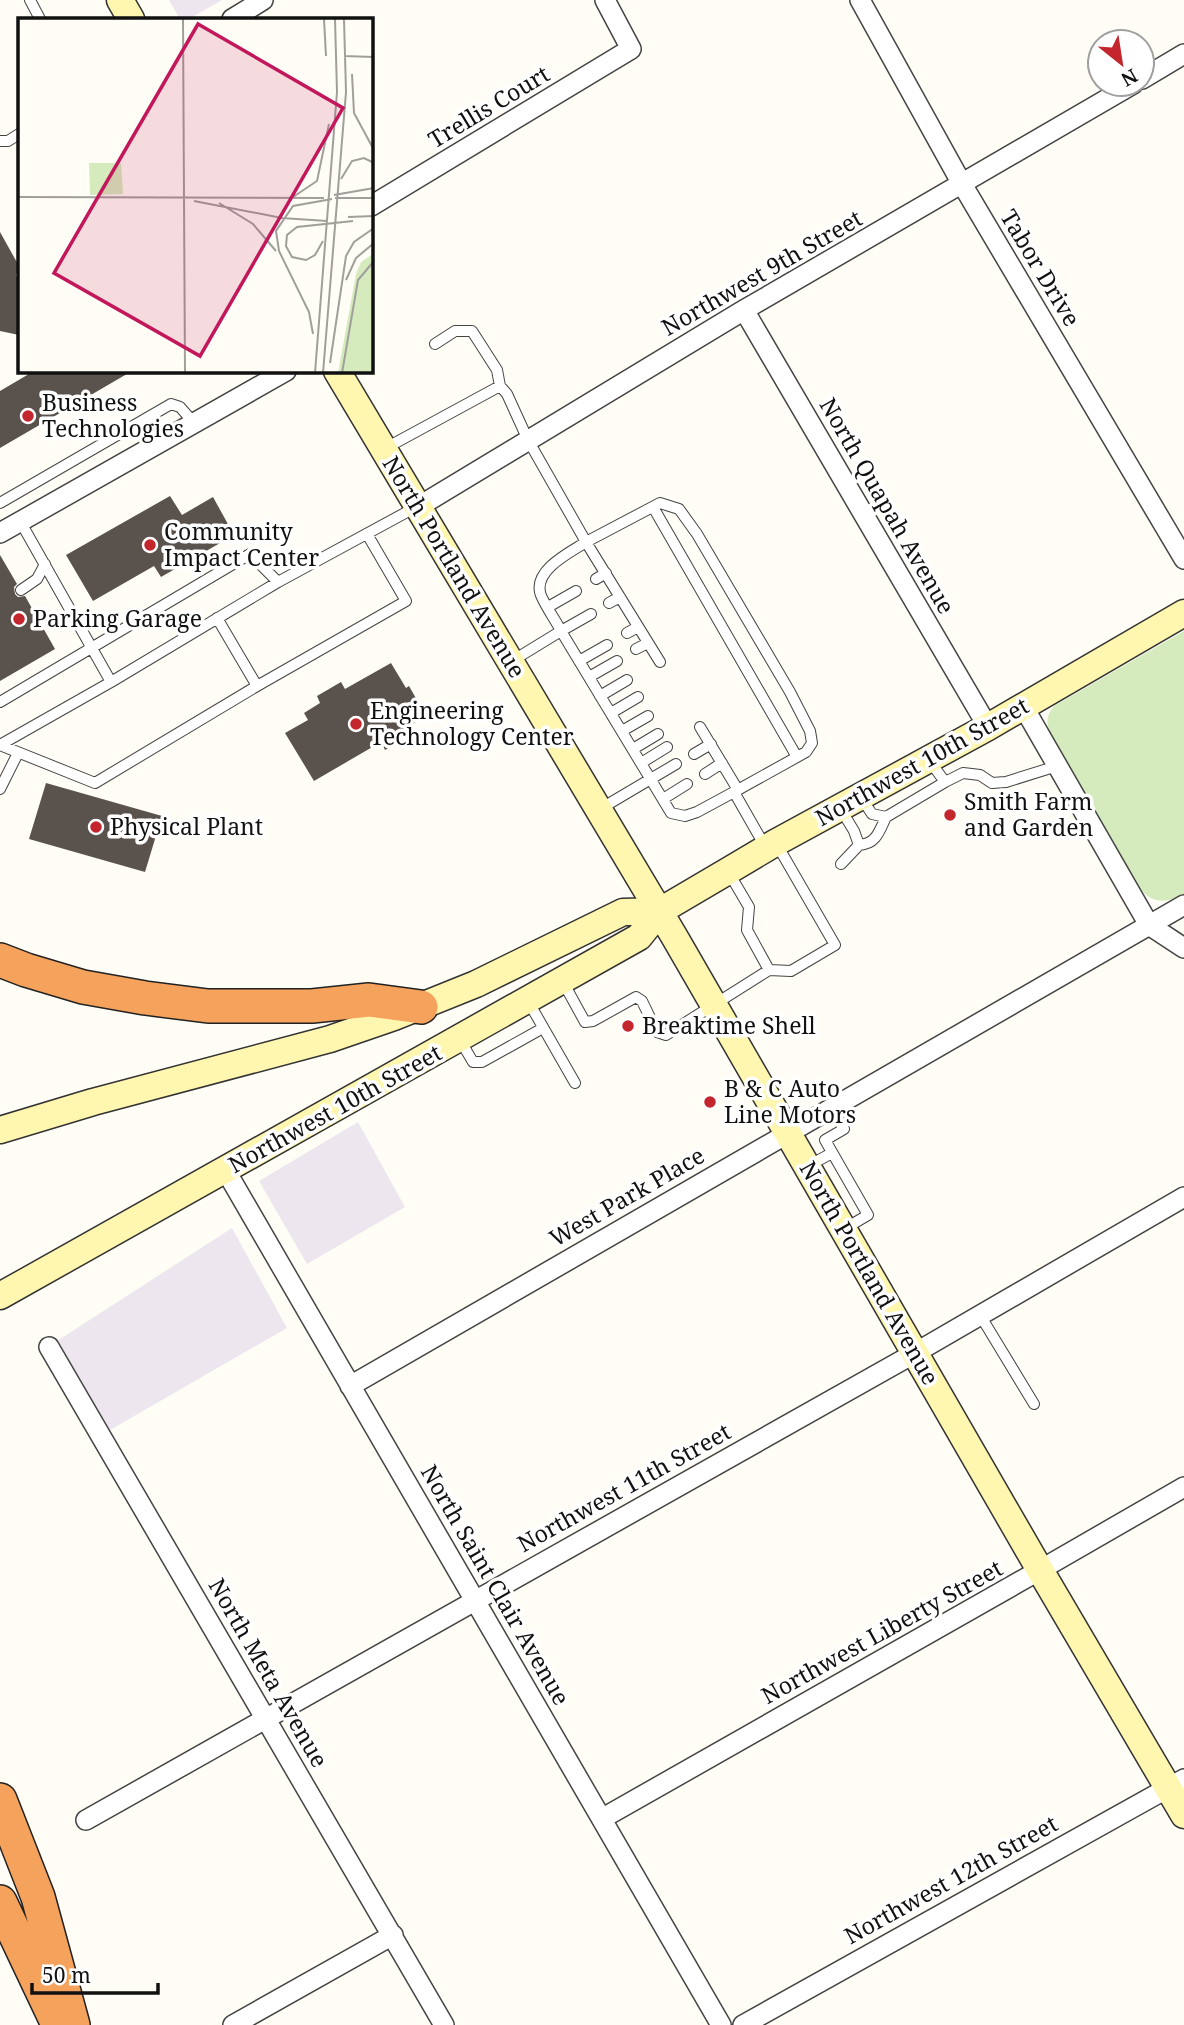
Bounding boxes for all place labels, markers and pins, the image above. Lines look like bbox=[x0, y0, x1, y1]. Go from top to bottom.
place label: Business Technologies bbox=[42, 386, 184, 444]
marker: Business Technologies bbox=[20, 408, 36, 424]
place label: Community Impact Center bbox=[164, 515, 319, 573]
marker: Community Impact Center bbox=[142, 537, 158, 553]
place label: Parking Garage bbox=[33, 602, 202, 634]
marker: Parking Garage bbox=[11, 611, 27, 627]
place label: Engineering Technology Center bbox=[370, 694, 574, 752]
marker: Engineering Technology Center bbox=[348, 716, 364, 732]
place label: Smith Farm and Garden bbox=[964, 785, 1094, 843]
marker: Smith Farm and Garden bbox=[942, 807, 958, 823]
place label: Physical Plant bbox=[110, 810, 263, 842]
marker: Physical Plant bbox=[88, 819, 104, 835]
place label: Breaktime Shell bbox=[642, 1009, 816, 1041]
marker: Breaktime Shell bbox=[620, 1018, 636, 1034]
place label: B & C Auto Line Motors bbox=[724, 1072, 856, 1130]
marker: B & C Auto Line Motors bbox=[702, 1094, 718, 1110]

